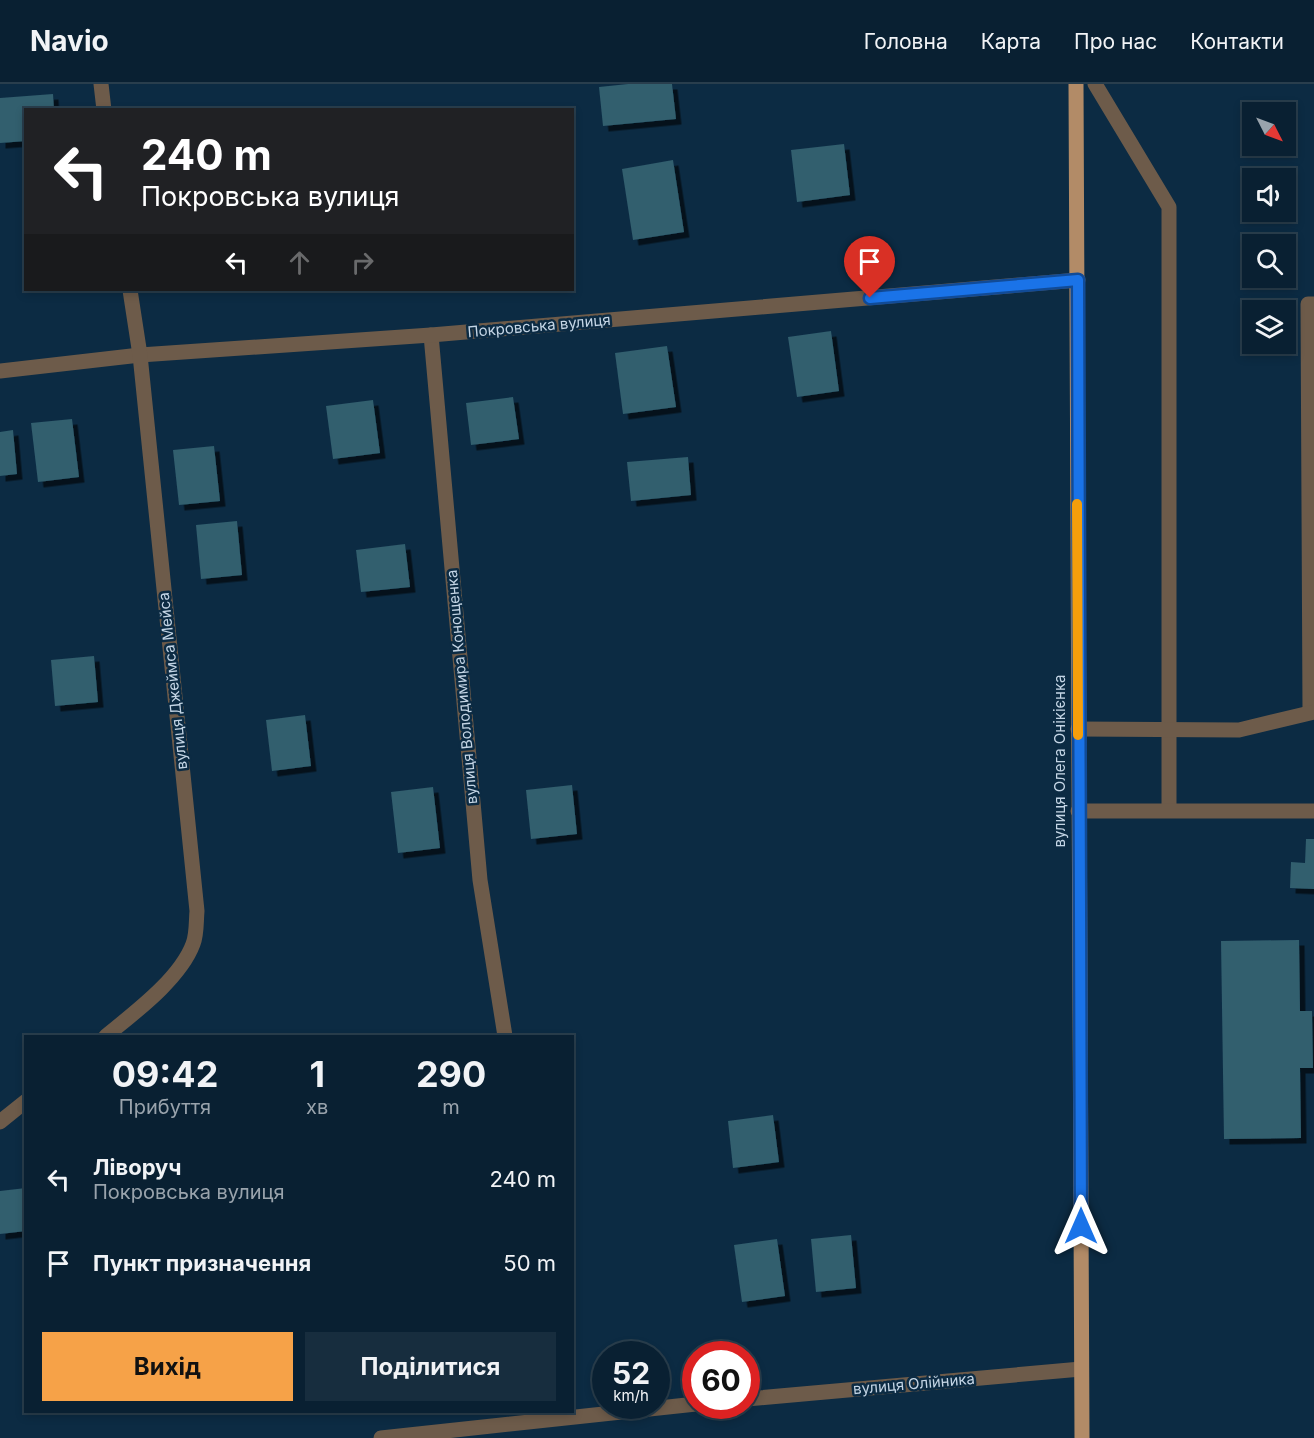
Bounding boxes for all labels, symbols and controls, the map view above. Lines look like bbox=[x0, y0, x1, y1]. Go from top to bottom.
text: Navio bbox=[30, 24, 109, 58]
text: Головна bbox=[864, 29, 948, 54]
text: Карта bbox=[981, 29, 1041, 54]
text: Про нас bbox=[1074, 29, 1157, 54]
text: Контакти bbox=[1190, 29, 1284, 54]
north arrow bbox=[1242, 102, 1296, 156]
map controls bbox=[1242, 102, 1296, 354]
text: 240 m bbox=[141, 129, 272, 180]
icon: left bbox=[42, 132, 120, 210]
button: sound bbox=[1242, 168, 1296, 222]
text: Покровська вулиця bbox=[141, 180, 400, 213]
button: search bbox=[1242, 234, 1296, 288]
pin bbox=[844, 236, 895, 298]
icon: arrive bbox=[853, 245, 886, 278]
icon: left bbox=[220, 246, 253, 279]
icon: ahead bbox=[283, 246, 316, 279]
icon: right bbox=[346, 246, 379, 279]
button: layers bbox=[1242, 300, 1296, 354]
street label: Покровська вулиця bbox=[467, 310, 611, 341]
street label: вулиця Володимира Конощенка bbox=[442, 569, 481, 805]
street label: вулиця Джеймса Мейса bbox=[154, 591, 191, 771]
street label: вулиця Олега Онікієнка bbox=[1050, 675, 1069, 847]
text: 09:42 bbox=[112, 1052, 218, 1096]
text: 1 bbox=[309, 1052, 325, 1096]
text: 290 bbox=[416, 1052, 486, 1096]
text: Прибуття bbox=[119, 1095, 211, 1119]
text: хв bbox=[306, 1095, 328, 1119]
text: m bbox=[442, 1095, 460, 1119]
text: Ліворуч bbox=[93, 1154, 181, 1180]
icon: left bbox=[42, 1163, 75, 1196]
text: 240 m bbox=[489, 1166, 556, 1192]
text: Покровська вулиця bbox=[93, 1180, 285, 1204]
position arrow bbox=[1049, 1194, 1113, 1258]
icon: arrive bbox=[42, 1247, 75, 1280]
text: Пункт призначення bbox=[93, 1250, 311, 1276]
text: 50 m bbox=[503, 1250, 556, 1276]
button: Вихід bbox=[42, 1332, 293, 1401]
button: Поділитися bbox=[305, 1332, 556, 1401]
speed limit sign: 60 bbox=[682, 1341, 760, 1419]
text: 52 bbox=[612, 1355, 650, 1391]
street label: вулиця Олійника bbox=[852, 1369, 976, 1398]
text: km/h bbox=[613, 1386, 649, 1405]

